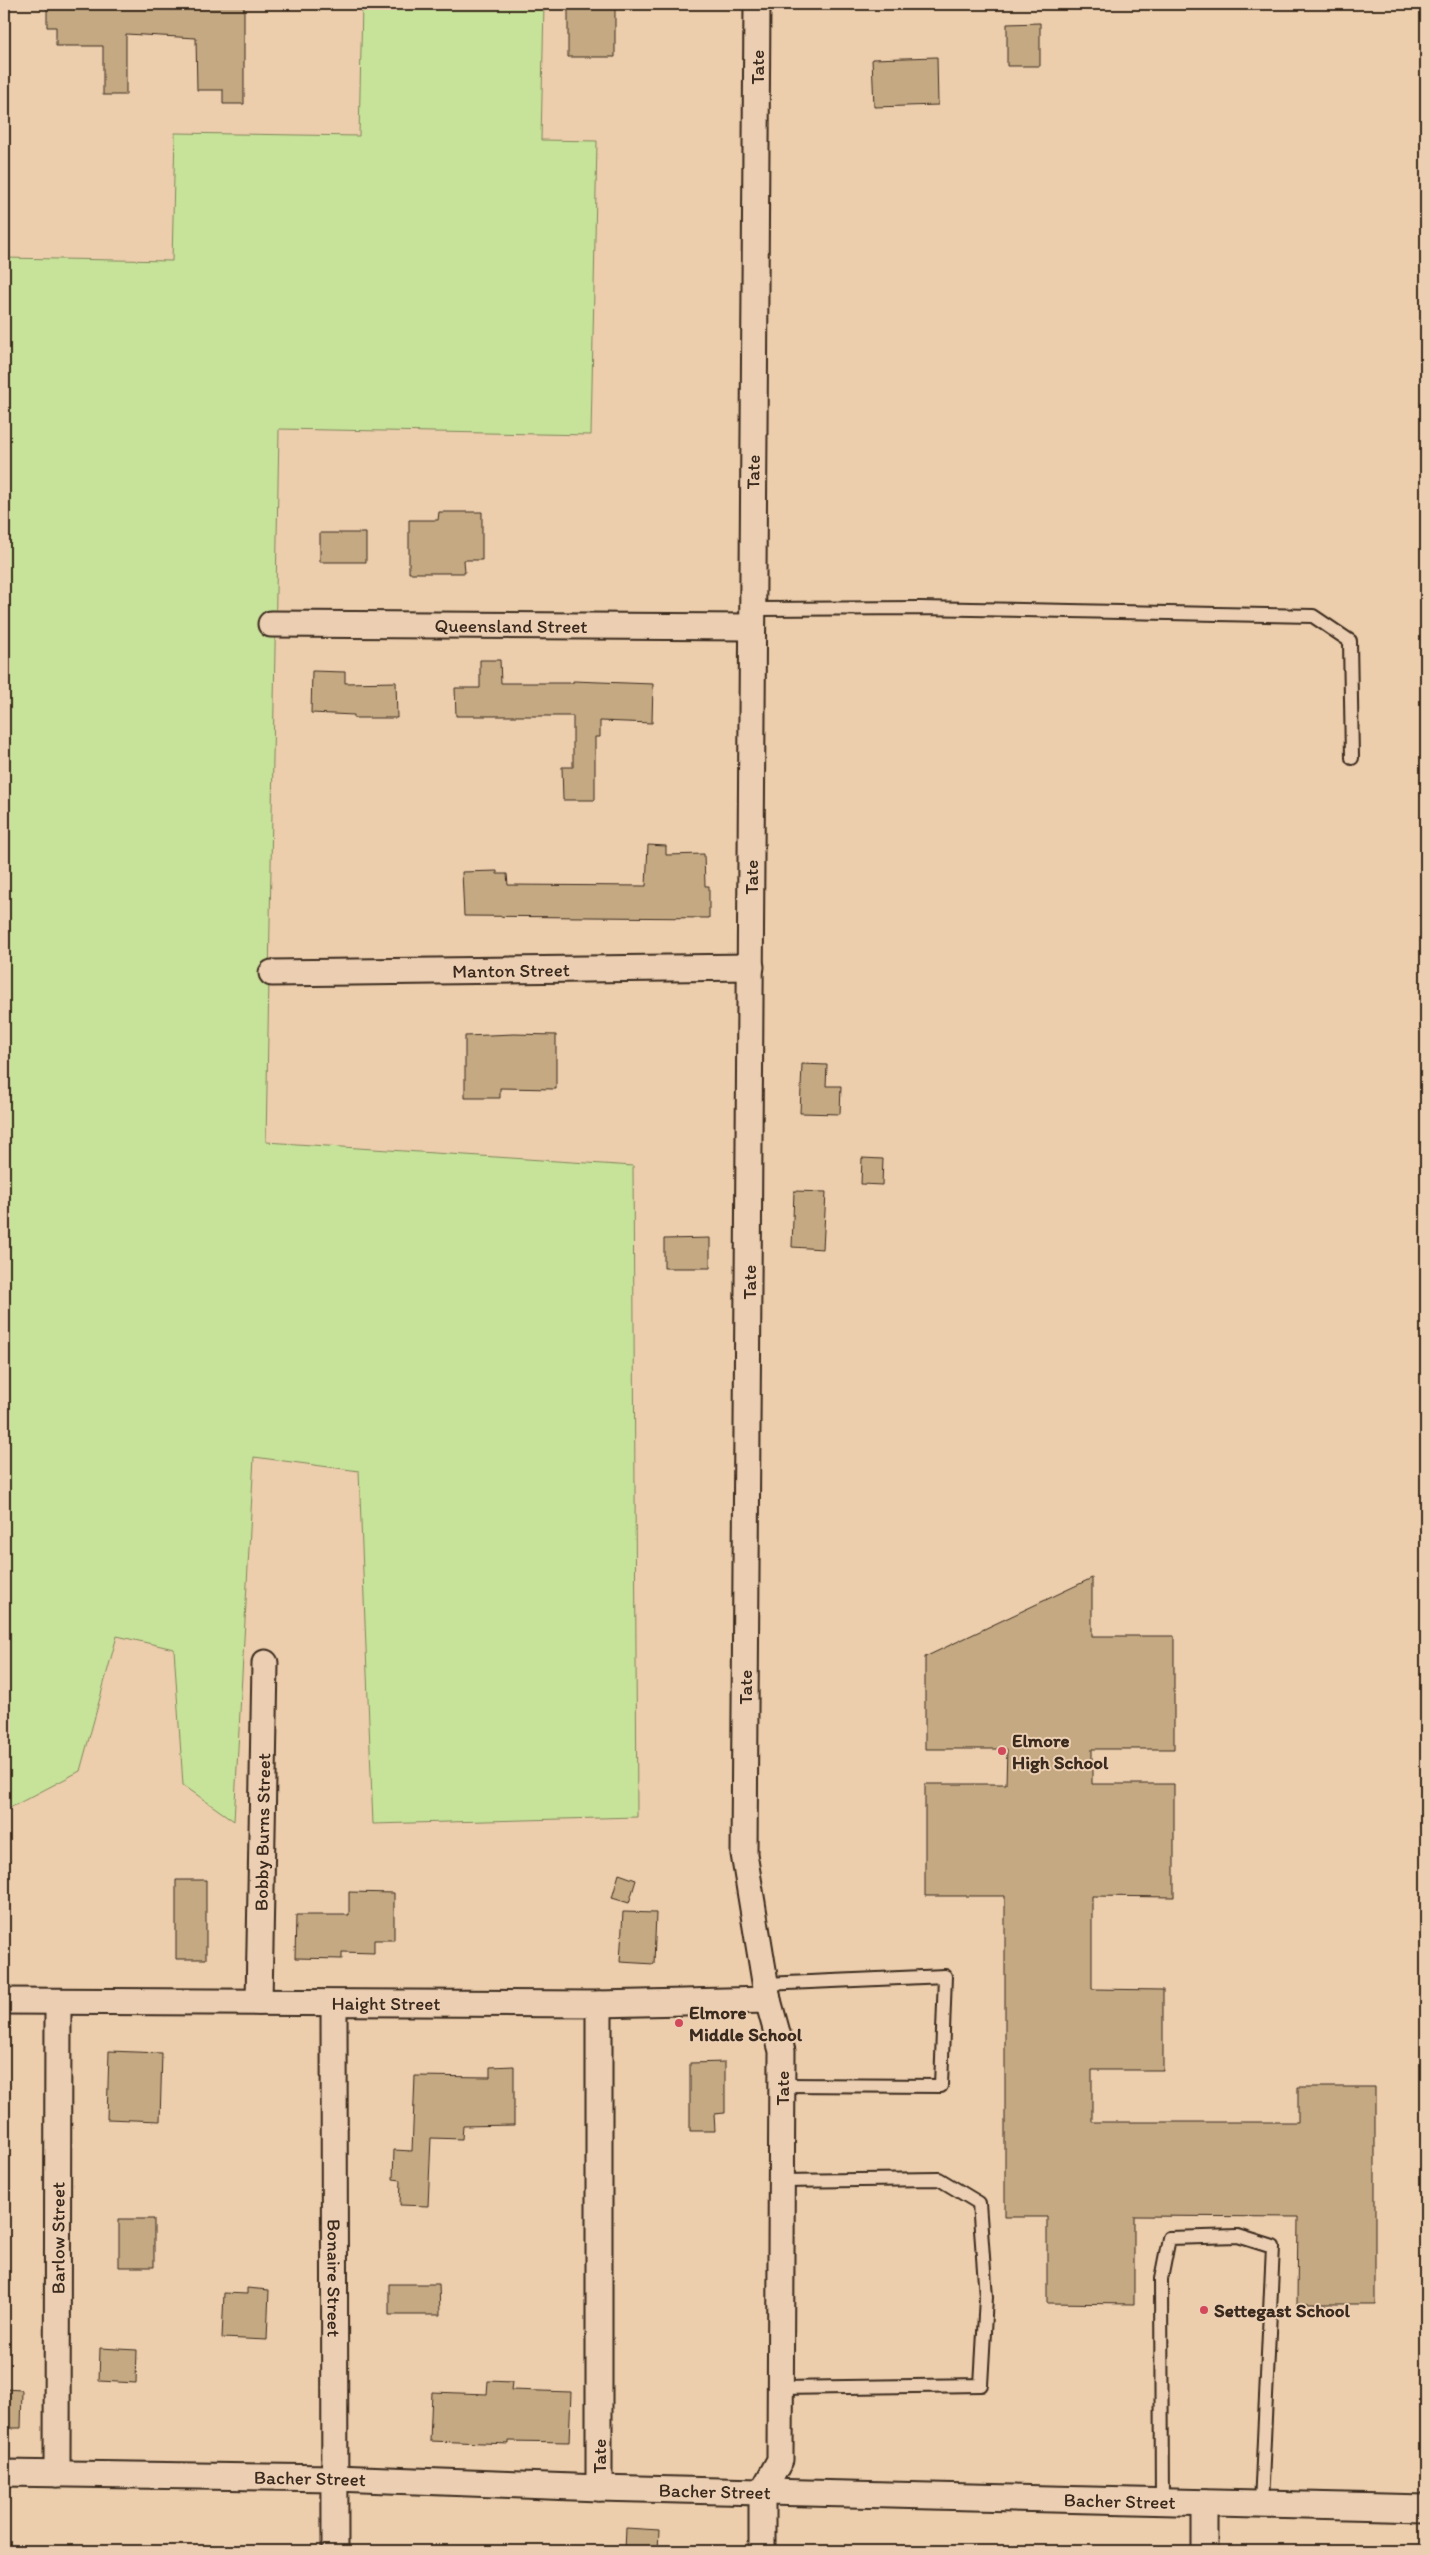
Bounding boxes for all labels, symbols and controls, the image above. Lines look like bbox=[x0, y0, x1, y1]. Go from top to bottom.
street label: Tate bbox=[746, 50, 769, 84]
street label: Tate bbox=[741, 454, 765, 490]
street label: Queensland Street bbox=[435, 614, 587, 637]
street label: Tate bbox=[740, 860, 763, 894]
street label: Manton Street bbox=[452, 958, 570, 982]
street label: Tate bbox=[738, 1265, 761, 1299]
street label: Tate bbox=[734, 1670, 757, 1704]
place label: Elmore High School bbox=[1012, 1729, 1109, 1774]
marker: Elmore High School bbox=[996, 1745, 1008, 1757]
street label: Bobby Burns Street bbox=[249, 1753, 275, 1911]
street label: Haight Street bbox=[331, 1991, 441, 2015]
place label: Elmore Middle School bbox=[689, 2001, 803, 2046]
marker: Elmore Middle School bbox=[673, 2017, 685, 2029]
street label: Tate bbox=[771, 2071, 794, 2105]
street label: Barlow Street bbox=[46, 2182, 69, 2294]
street label: Bonaire Street bbox=[323, 2219, 346, 2337]
place label: Settegast School bbox=[1214, 2299, 1350, 2322]
marker: Settegast School bbox=[1198, 2304, 1210, 2316]
street label: Tate bbox=[588, 2439, 611, 2473]
street label: Bacher Street bbox=[254, 2465, 366, 2491]
street label: Bacher Street bbox=[658, 2478, 771, 2504]
street label: Bacher Street bbox=[1063, 2488, 1176, 2513]

